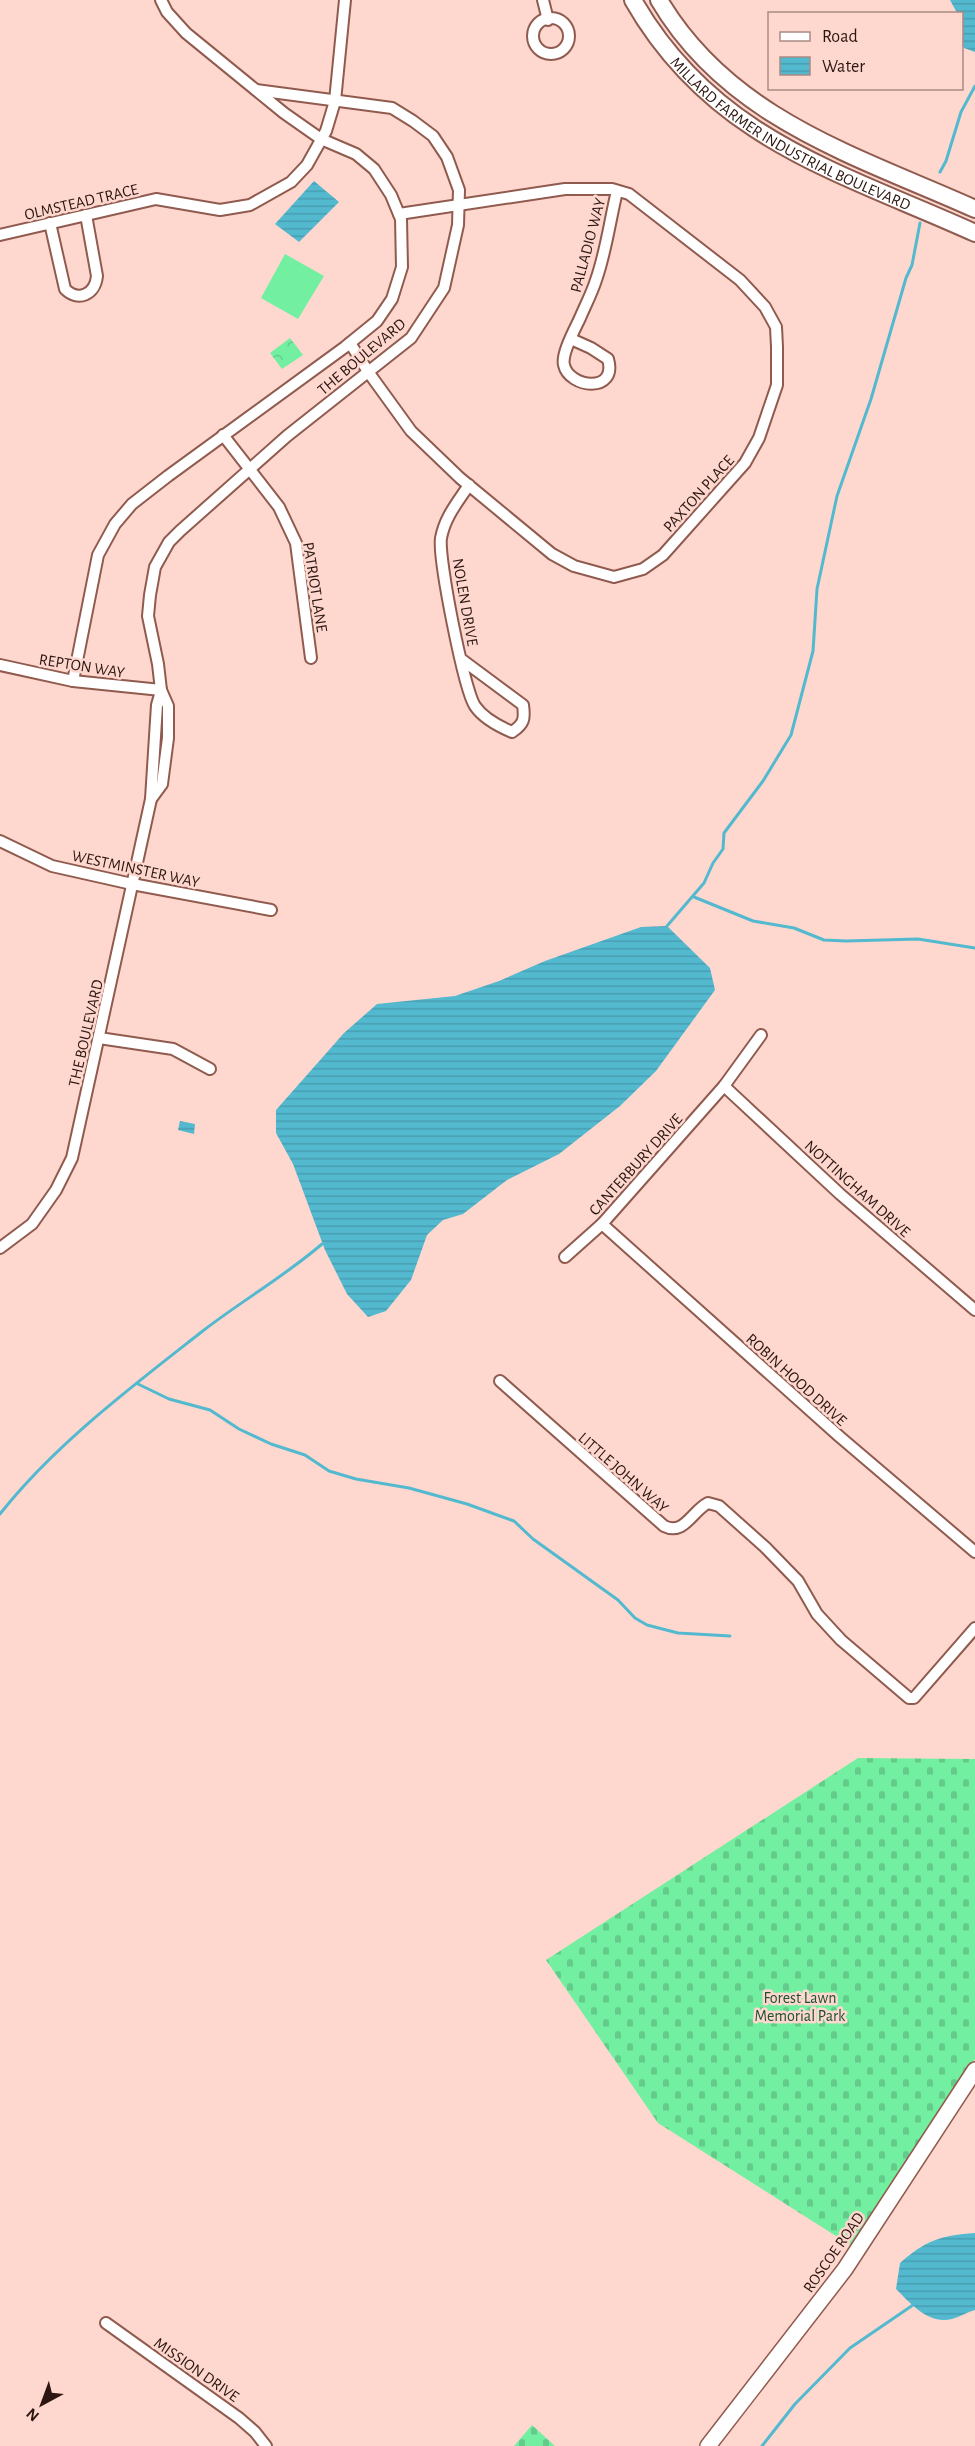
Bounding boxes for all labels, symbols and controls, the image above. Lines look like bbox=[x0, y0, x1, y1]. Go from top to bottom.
legend bbox=[768, 12, 963, 90]
text: Road bbox=[822, 28, 858, 46]
street label: MILLARD FARMER INDUSTRIAL BOULEVARD bbox=[667, 54, 913, 213]
text: Water bbox=[822, 58, 865, 76]
street label: OLMSTEAD TRACE bbox=[23, 181, 140, 223]
street label: PALLADIO WAY bbox=[568, 196, 608, 294]
street label: THE BOULEVARD bbox=[315, 315, 409, 398]
street label: PAXTON PLACE bbox=[660, 452, 737, 535]
street label: PATRIOT LANE bbox=[300, 541, 330, 634]
street label: NOLEN DRIVE bbox=[449, 557, 481, 648]
street label: REPTON WAY bbox=[38, 651, 126, 681]
street label: WESTMINSTER WAY bbox=[70, 848, 202, 890]
street label: THE BOULEVARD bbox=[66, 978, 106, 1088]
street label: CANTERBURY DRIVE bbox=[586, 1111, 686, 1219]
street label: NOTTINGHAM DRIVE bbox=[802, 1137, 913, 1240]
street label: ROBIN HOOD DRIVE bbox=[743, 1331, 850, 1429]
street label: LITTLE JOHN WAY bbox=[575, 1429, 672, 1516]
park label: Forest Lawn Memorial Park bbox=[755, 1990, 846, 2024]
street label: ROSCOE ROAD bbox=[800, 2210, 867, 2295]
street label: MISSION DRIVE bbox=[151, 2335, 242, 2405]
north arrow bbox=[12, 2374, 72, 2434]
text: N bbox=[23, 2405, 42, 2424]

